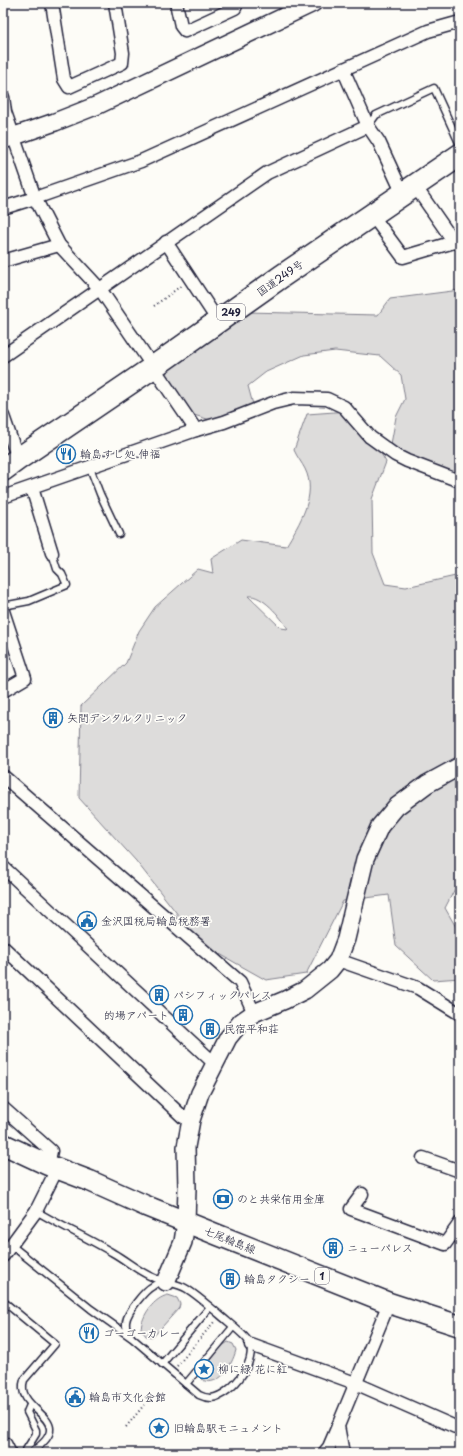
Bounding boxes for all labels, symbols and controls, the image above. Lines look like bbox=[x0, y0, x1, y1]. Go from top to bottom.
street label: 国道249号 bbox=[253, 255, 307, 300]
road number: 249 bbox=[217, 304, 245, 320]
restaurant icon: 輪島すし処 伸福 bbox=[55, 443, 77, 465]
place label: 輪島すし処 伸福 bbox=[80, 445, 161, 462]
building icon: 矢間デンタルクリニック bbox=[42, 707, 64, 729]
place label: 矢間デンタルクリニック bbox=[67, 709, 187, 726]
public building icon: 金沢国税局輪島税務署 bbox=[76, 910, 98, 932]
place label: 金沢国税局輪島税務署 bbox=[101, 912, 211, 929]
building icon: パシフィックパレス bbox=[148, 984, 170, 1006]
place label: パシフィックパレス bbox=[173, 986, 272, 1003]
building icon: 的場アパート bbox=[172, 1004, 194, 1026]
place label: 的場アパート bbox=[104, 1006, 169, 1023]
building icon: 民宿平和荘 bbox=[199, 1018, 221, 1040]
place label: 民宿平和荘 bbox=[224, 1020, 279, 1037]
bank icon: のと共栄信用金庫 bbox=[212, 1188, 234, 1210]
place label: のと共栄信用金庫 bbox=[237, 1190, 325, 1207]
street label: 七尾輪島線 bbox=[202, 1221, 259, 1258]
building icon: ニューパレス bbox=[322, 1237, 344, 1259]
place label: ニューパレス bbox=[347, 1239, 413, 1256]
building icon: 輪島タクシー bbox=[219, 1268, 241, 1290]
road number: 1 bbox=[315, 1268, 329, 1284]
place label: 輪島タクシー bbox=[244, 1270, 310, 1287]
restaurant icon: ゴーゴーカレー bbox=[78, 1322, 100, 1344]
place label: ゴーゴーカレー bbox=[103, 1324, 180, 1341]
place icon: 柳に緑 花に紅 bbox=[193, 1358, 215, 1380]
place label: 柳に緑 花に紅 bbox=[218, 1360, 288, 1377]
public building icon: 輪島市文化会館 bbox=[64, 1386, 86, 1408]
place label: 輪島市文化会館 bbox=[89, 1388, 166, 1405]
place icon: 旧輪島駅モニュメント bbox=[148, 1417, 170, 1439]
place label: 旧輪島駅モニュメント bbox=[173, 1419, 283, 1436]

